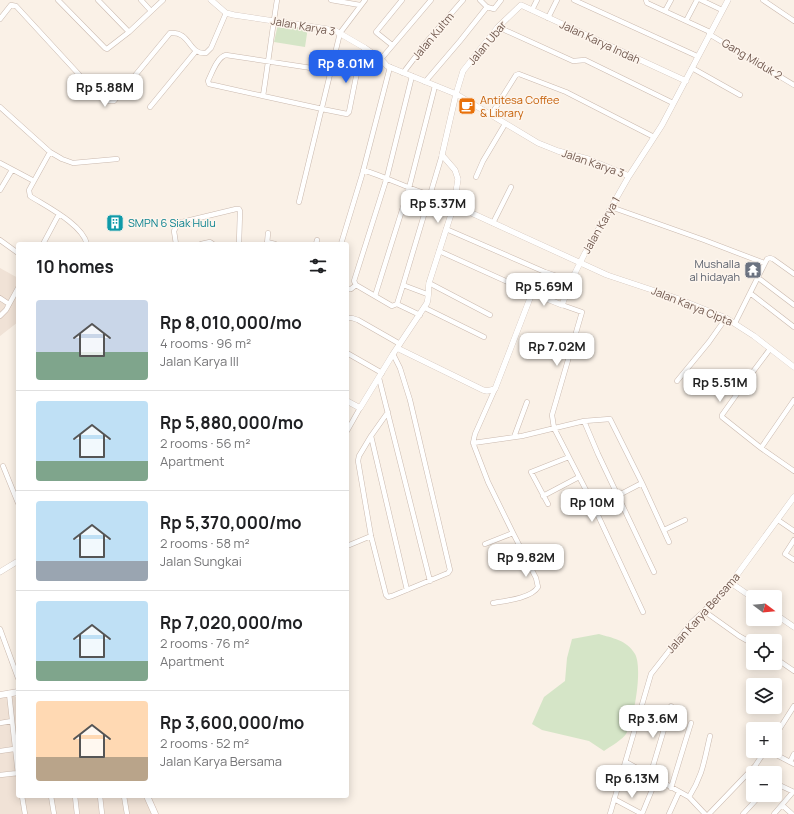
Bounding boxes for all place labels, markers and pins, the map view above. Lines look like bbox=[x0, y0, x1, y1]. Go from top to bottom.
pin: Rp 8.01M bbox=[305, 50, 387, 84]
pin: Rp 5.88M bbox=[64, 74, 146, 108]
place label: Antitesa Coffee & Library bbox=[480, 92, 560, 120]
cafe icon: Antitesa Coffee & Library bbox=[457, 96, 477, 116]
pin: Rp 5.37M bbox=[397, 190, 479, 224]
building icon: SMPN 6 Siak Hulu bbox=[105, 213, 125, 233]
place label: SMPN 6 Siak Hulu bbox=[128, 215, 216, 230]
place label: Mushalla al hidayah bbox=[689, 256, 740, 284]
temple icon: Mushalla al hidayah bbox=[743, 260, 763, 280]
pin: Rp 5.69M bbox=[503, 273, 585, 307]
pin: Rp 7.02M bbox=[516, 333, 598, 367]
pin: Rp 5.51M bbox=[679, 369, 761, 403]
pin: Rp 10M bbox=[559, 489, 625, 523]
pin: Rp 9.82M bbox=[485, 544, 567, 578]
pin: Rp 3.6M bbox=[616, 705, 690, 739]
pin: Rp 6.13M bbox=[591, 765, 673, 799]

